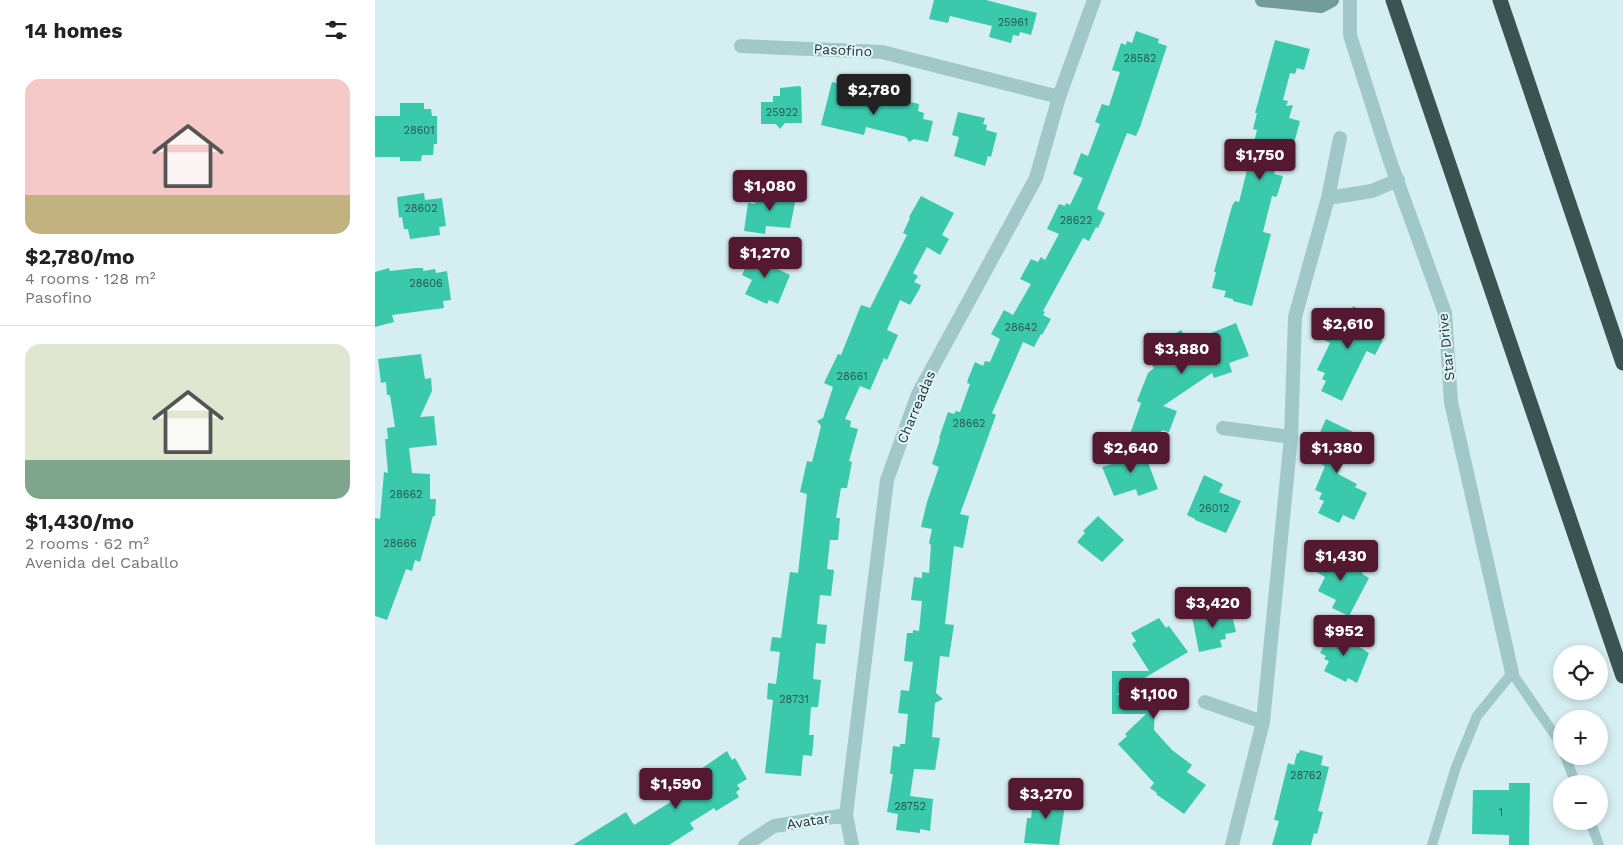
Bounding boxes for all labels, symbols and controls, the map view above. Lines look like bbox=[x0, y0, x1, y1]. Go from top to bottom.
icon: filters bbox=[322, 16, 350, 44]
house number: 25961 bbox=[998, 16, 1028, 29]
text: 14 homes bbox=[25, 18, 122, 43]
street label: Pasofino bbox=[813, 40, 873, 60]
house number: 28582 bbox=[1124, 52, 1156, 65]
pin: $2,780 bbox=[833, 74, 915, 116]
text: $2,780 bbox=[848, 80, 900, 99]
house number: 25922 bbox=[766, 106, 798, 119]
icon: home bbox=[143, 111, 233, 201]
house number: 28601 bbox=[403, 124, 435, 137]
pin: $1,750 bbox=[1219, 138, 1301, 181]
text: $1,750 bbox=[1235, 145, 1285, 164]
pin: $1,080 bbox=[729, 170, 811, 212]
text: $1,080 bbox=[744, 176, 796, 195]
house number: 28602 bbox=[404, 202, 438, 215]
house number: 28622 bbox=[1060, 214, 1092, 227]
pin: $1,270 bbox=[724, 236, 806, 279]
text: $1,270 bbox=[740, 243, 790, 262]
text: $2,780/mo bbox=[25, 244, 135, 269]
text: 4 rooms · 128 m² bbox=[25, 269, 156, 288]
house number: 28606 bbox=[409, 277, 443, 290]
text: Pasofino bbox=[25, 288, 92, 307]
pin: $2,610 bbox=[1307, 308, 1389, 350]
street label: Star Drive bbox=[1435, 312, 1457, 382]
text: $2,610 bbox=[1322, 314, 1374, 333]
house number: 28642 bbox=[1004, 321, 1038, 334]
pin: $3,880 bbox=[1141, 332, 1223, 375]
text: $3,880 bbox=[1155, 339, 1209, 358]
street label: Charreadas bbox=[893, 368, 939, 446]
house number: 28661 bbox=[837, 370, 867, 383]
icon: home bbox=[143, 377, 233, 467]
house number: 28662 bbox=[953, 417, 985, 430]
pin: $2,640 bbox=[1090, 432, 1172, 474]
pin: $1,380 bbox=[1296, 432, 1378, 474]
text: $2,640 bbox=[1104, 438, 1158, 457]
text: $1,380 bbox=[1311, 438, 1363, 457]
house number: 28662 bbox=[390, 488, 422, 501]
house number: 26012 bbox=[1199, 502, 1229, 515]
text: $1,430/mo bbox=[25, 509, 134, 534]
text: 2 rooms · 62 m² bbox=[25, 534, 149, 553]
house number: 28666 bbox=[383, 537, 417, 550]
pin: $1,430 bbox=[1300, 540, 1382, 582]
text: $1,430 bbox=[1315, 546, 1367, 565]
text: Avenida del Caballo bbox=[25, 553, 179, 572]
pin: $3,420 bbox=[1172, 586, 1254, 629]
text: $3,420 bbox=[1186, 593, 1240, 612]
pin: $952 bbox=[1314, 614, 1374, 657]
text: $952 bbox=[1325, 621, 1363, 640]
map controls bbox=[1553, 645, 1608, 830]
button: locate bbox=[1553, 645, 1608, 700]
pin: $1,100 bbox=[1113, 678, 1195, 720]
text: $1,100 bbox=[1130, 684, 1178, 703]
house number: 28731 bbox=[779, 693, 809, 706]
button: + bbox=[1553, 710, 1608, 765]
pin: $1,590 bbox=[635, 768, 717, 810]
house number: 28762 bbox=[1290, 769, 1322, 782]
text: $1,590 bbox=[650, 774, 702, 793]
button: − bbox=[1553, 775, 1608, 830]
pin: $3,270 bbox=[1005, 778, 1087, 820]
text: $3,270 bbox=[1019, 784, 1073, 803]
house number: 28752 bbox=[894, 800, 926, 813]
house number: 1 bbox=[1499, 806, 1503, 819]
street label: Avatar bbox=[785, 810, 831, 832]

